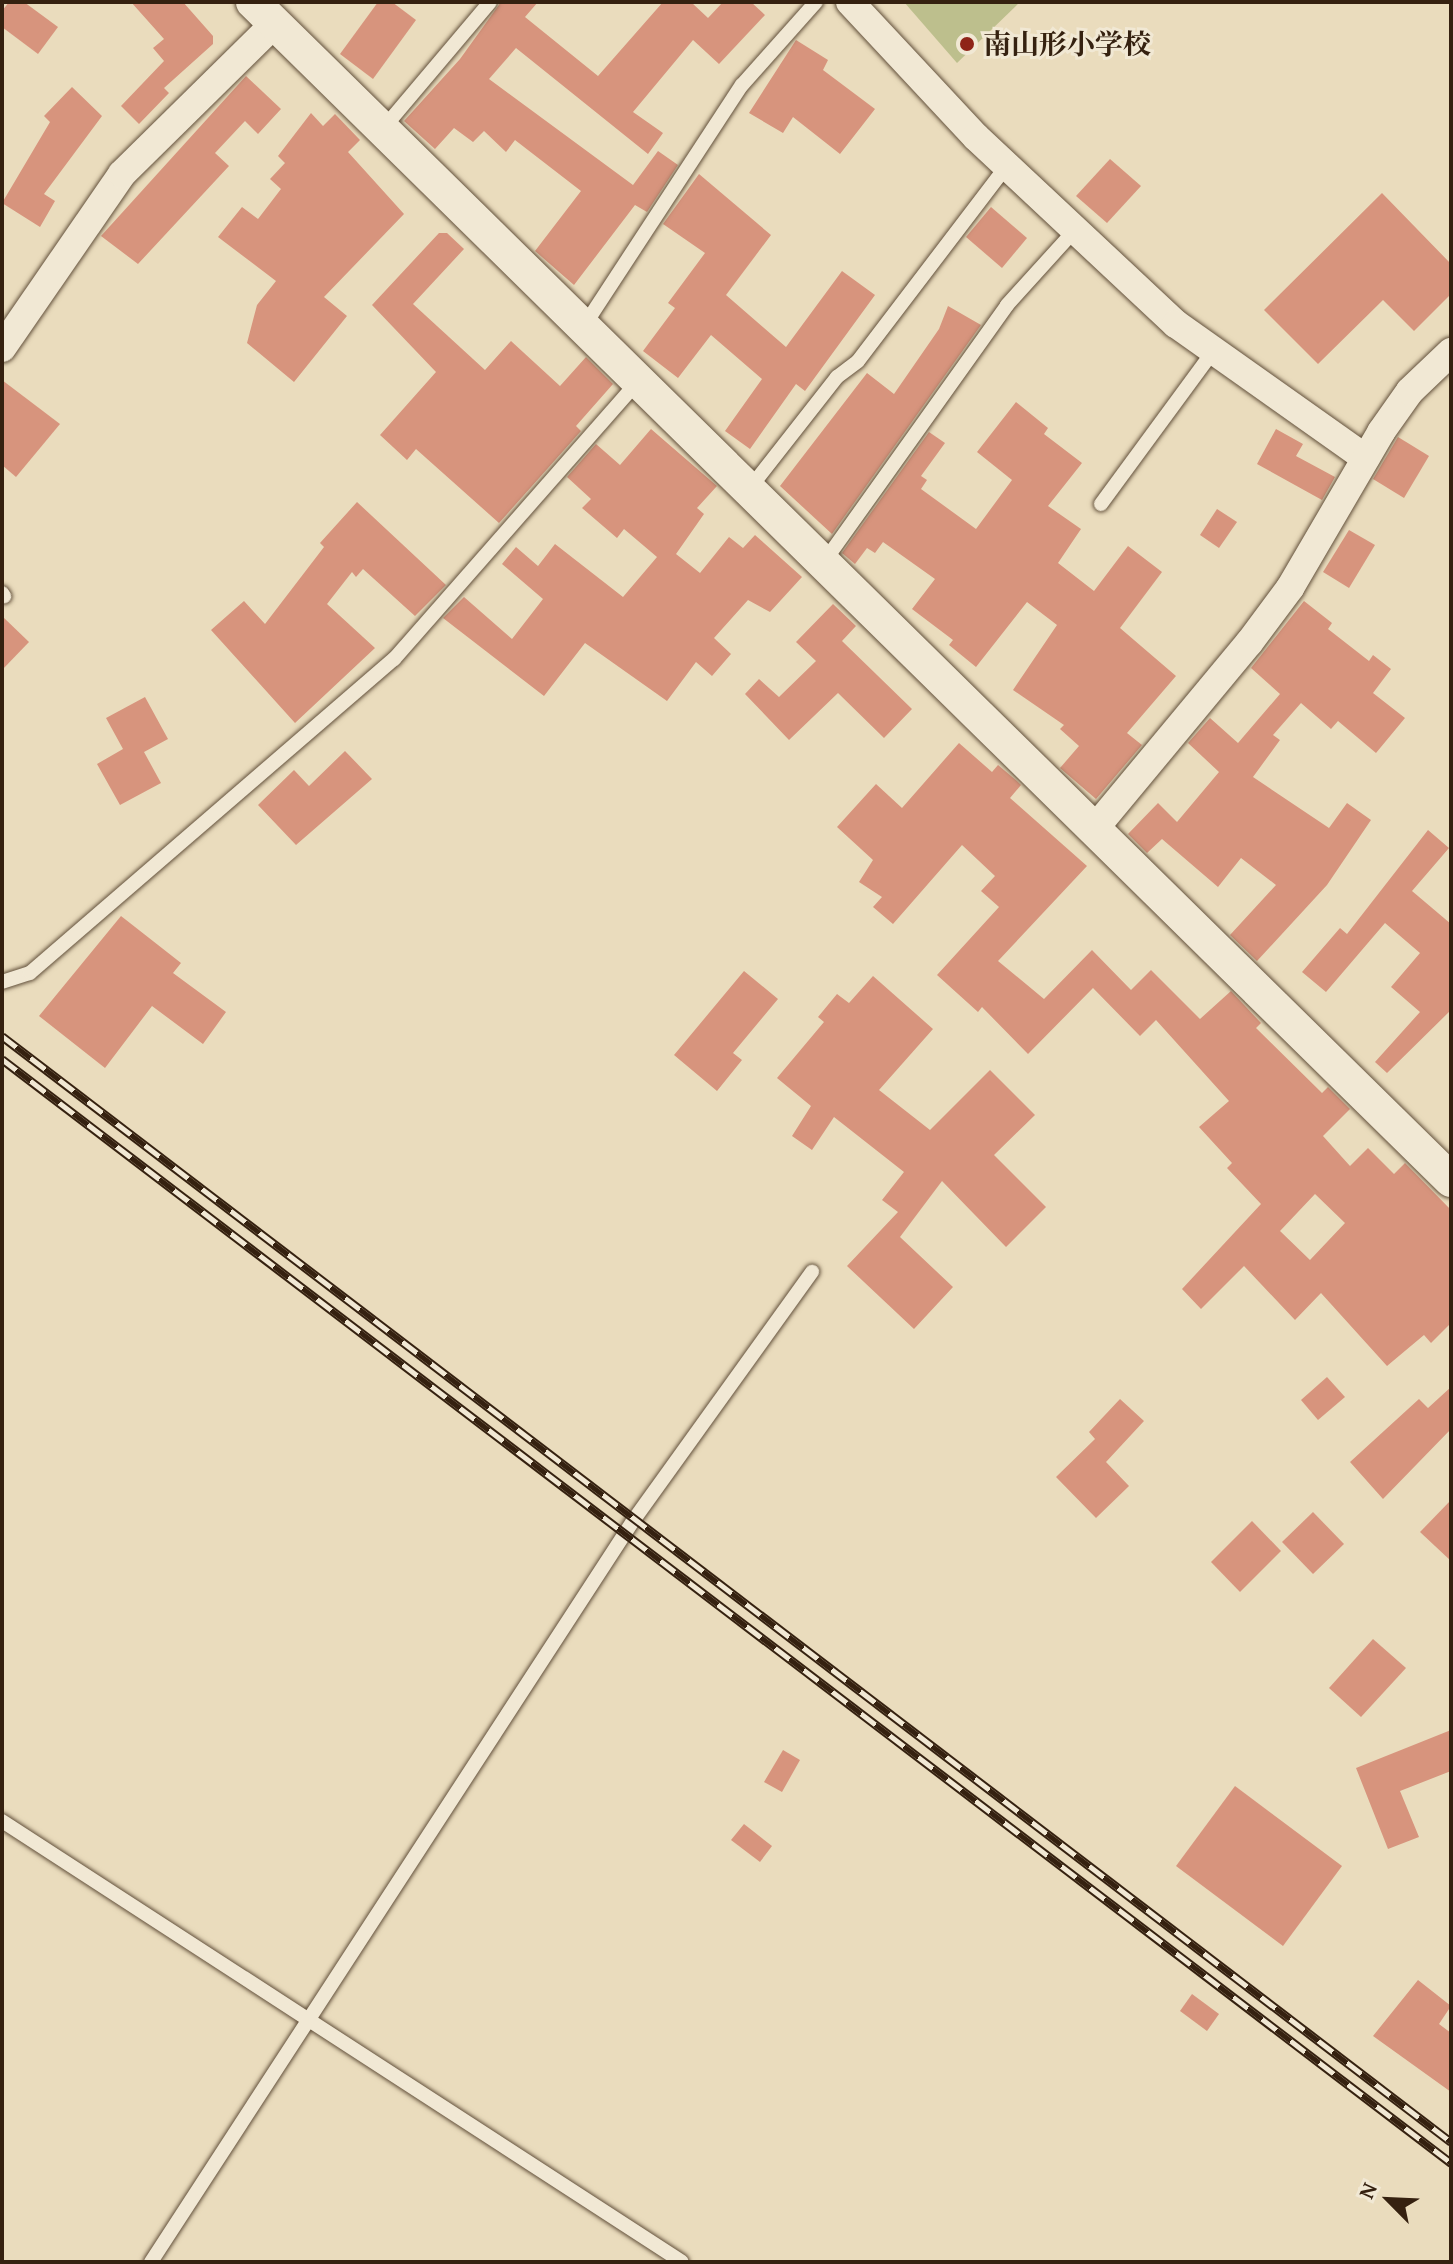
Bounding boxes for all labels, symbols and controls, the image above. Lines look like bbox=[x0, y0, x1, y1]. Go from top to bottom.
place label: 南山形小学校 bbox=[983, 27, 1151, 61]
marker: 南山形小学校 bbox=[958, 35, 976, 53]
north arrow bbox=[1349, 2160, 1429, 2240]
text: N bbox=[1349, 2177, 1385, 2203]

